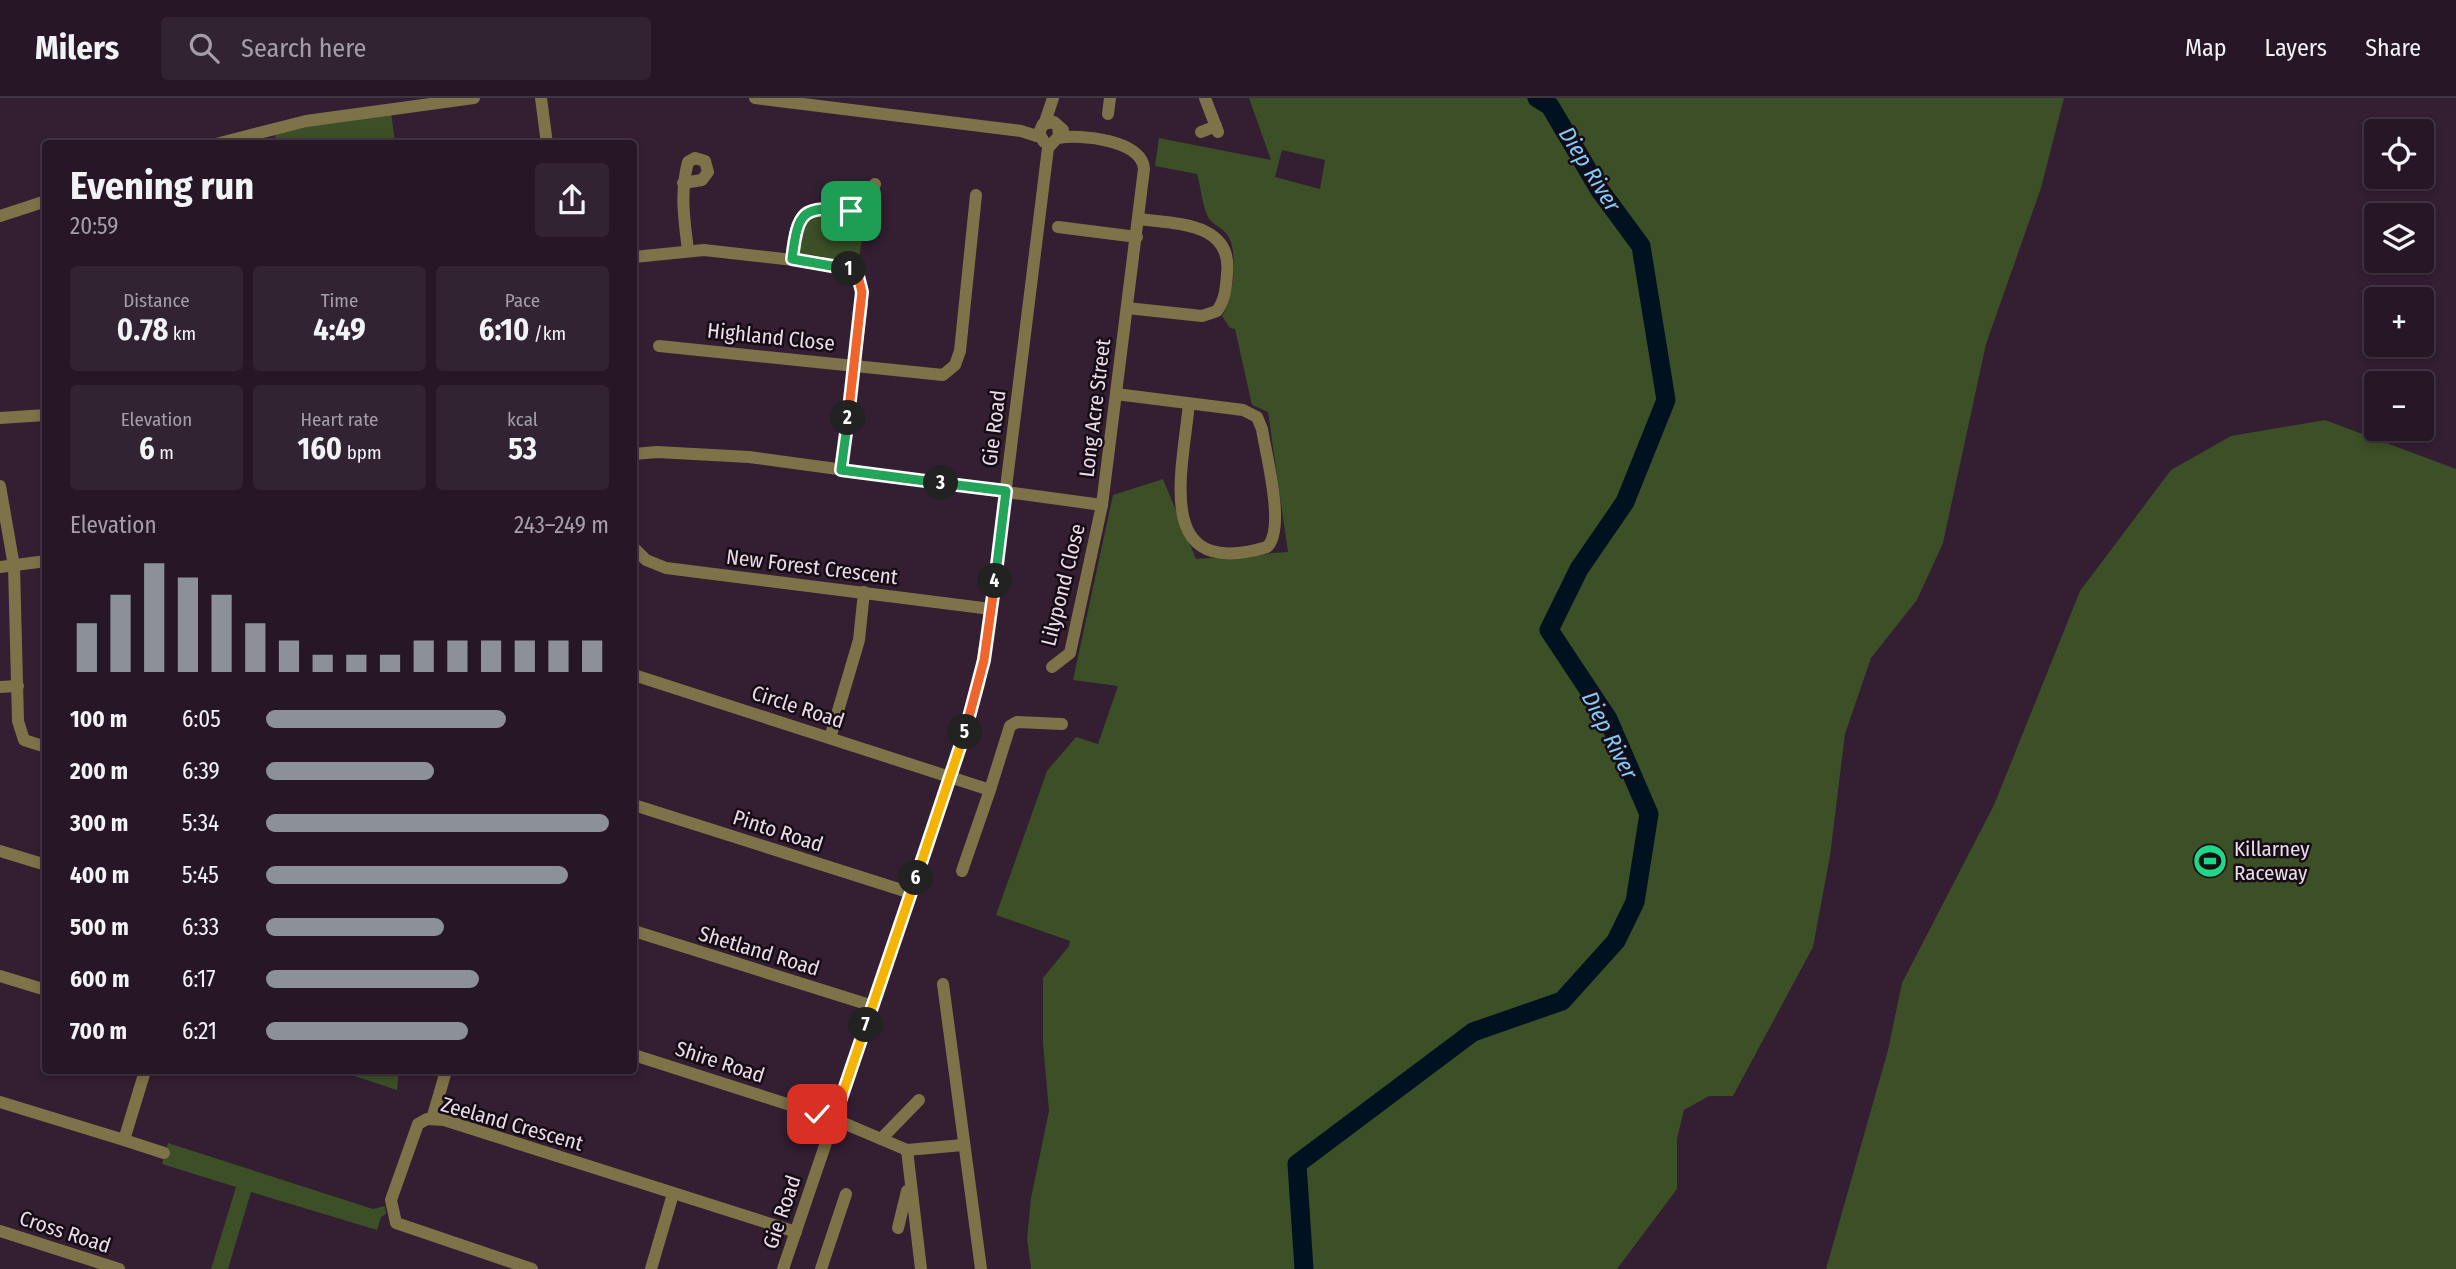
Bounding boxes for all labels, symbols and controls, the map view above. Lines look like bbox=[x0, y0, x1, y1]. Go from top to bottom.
search box bbox=[161, 17, 651, 80]
text: Milers bbox=[35, 28, 119, 68]
icon: search bbox=[185, 29, 223, 67]
text: Search here bbox=[241, 33, 366, 64]
text: Map bbox=[2185, 34, 2227, 62]
text: Layers bbox=[2265, 34, 2327, 62]
text: Share bbox=[2365, 34, 2421, 62]
map controls bbox=[2364, 119, 2434, 441]
button: locate bbox=[2364, 119, 2434, 189]
water label: Diep River bbox=[1553, 121, 1628, 218]
text: Evening run bbox=[70, 163, 254, 209]
button: share bbox=[535, 163, 609, 237]
pin bbox=[821, 181, 881, 241]
icon: arrive bbox=[832, 192, 870, 230]
button: layers bbox=[2364, 203, 2434, 273]
text: 20:59 bbox=[70, 212, 118, 240]
pin: 1 bbox=[832, 252, 866, 286]
text: 1 bbox=[844, 257, 853, 280]
button: + bbox=[2364, 287, 2434, 357]
text: Distance bbox=[123, 289, 190, 312]
text: Time bbox=[321, 289, 358, 312]
text: Pace bbox=[505, 289, 540, 312]
text: 0.78 bbox=[117, 312, 168, 348]
text: 4:49 bbox=[313, 312, 366, 348]
text: 6:10 bbox=[479, 312, 529, 348]
street label: Highland Close bbox=[706, 317, 836, 357]
text: km bbox=[168, 322, 196, 345]
text: /km bbox=[529, 322, 566, 345]
street label: Long Acre Street bbox=[1074, 337, 1116, 479]
button: − bbox=[2364, 371, 2434, 441]
street label: Gie Road bbox=[976, 389, 1012, 467]
pin: 2 bbox=[830, 400, 866, 436]
text: 2 bbox=[843, 406, 852, 429]
text: Elevation bbox=[121, 408, 192, 431]
text: Heart rate bbox=[300, 408, 379, 431]
text: kcal bbox=[507, 408, 538, 431]
text: 6 bbox=[139, 431, 155, 467]
text: 160 bbox=[297, 431, 342, 467]
text: 53 bbox=[508, 431, 537, 467]
text: m bbox=[155, 441, 174, 464]
text: bpm bbox=[342, 441, 382, 464]
pin: 3 bbox=[923, 466, 958, 500]
text: 3 bbox=[936, 471, 945, 494]
text: Elevation bbox=[70, 511, 157, 539]
text: 243–249 m bbox=[514, 511, 609, 539]
street label: Lilypond Close bbox=[1035, 521, 1091, 649]
street label: New Forest Crescent bbox=[725, 544, 899, 590]
pin: 4 bbox=[978, 564, 1012, 598]
text: 4 bbox=[990, 569, 999, 592]
street label: Circle Road bbox=[748, 680, 848, 734]
water label: Diep River bbox=[1576, 686, 1644, 785]
text: 100 m bbox=[70, 705, 127, 733]
text: 6:05 bbox=[182, 705, 221, 733]
pin: 5 bbox=[948, 714, 982, 750]
text: 5 bbox=[960, 720, 969, 743]
text: 200 m bbox=[70, 757, 128, 785]
text: 6:39 bbox=[182, 757, 220, 785]
street label: Pinto Road bbox=[730, 804, 826, 858]
text: 300 m bbox=[70, 809, 128, 837]
text: 5:34 bbox=[182, 809, 219, 837]
place label: Killarney Raceway bbox=[2234, 836, 2310, 886]
sports icon: Killarney Raceway bbox=[2191, 842, 2229, 880]
pin: 6 bbox=[898, 860, 934, 896]
text: 400 m bbox=[70, 861, 129, 889]
text: 5:45 bbox=[182, 861, 219, 889]
text: 6 bbox=[911, 866, 920, 889]
text: 500 m bbox=[70, 913, 129, 941]
text: 6:33 bbox=[182, 913, 219, 941]
street label: Shetland Road bbox=[695, 920, 823, 982]
text: 600 m bbox=[70, 965, 129, 993]
text: 6:17 bbox=[182, 965, 216, 993]
pin: 7 bbox=[848, 1007, 884, 1042]
text: 7 bbox=[861, 1013, 870, 1036]
text: 700 m bbox=[70, 1017, 127, 1045]
text: 6:21 bbox=[182, 1017, 217, 1045]
street label: Shire Road bbox=[672, 1035, 768, 1089]
pin bbox=[787, 1084, 847, 1144]
street label: Zeeland Crescent bbox=[438, 1091, 586, 1157]
icon: check bbox=[798, 1095, 836, 1133]
street label: Gie Road bbox=[757, 1172, 807, 1252]
street label: Cross Road bbox=[16, 1205, 114, 1259]

